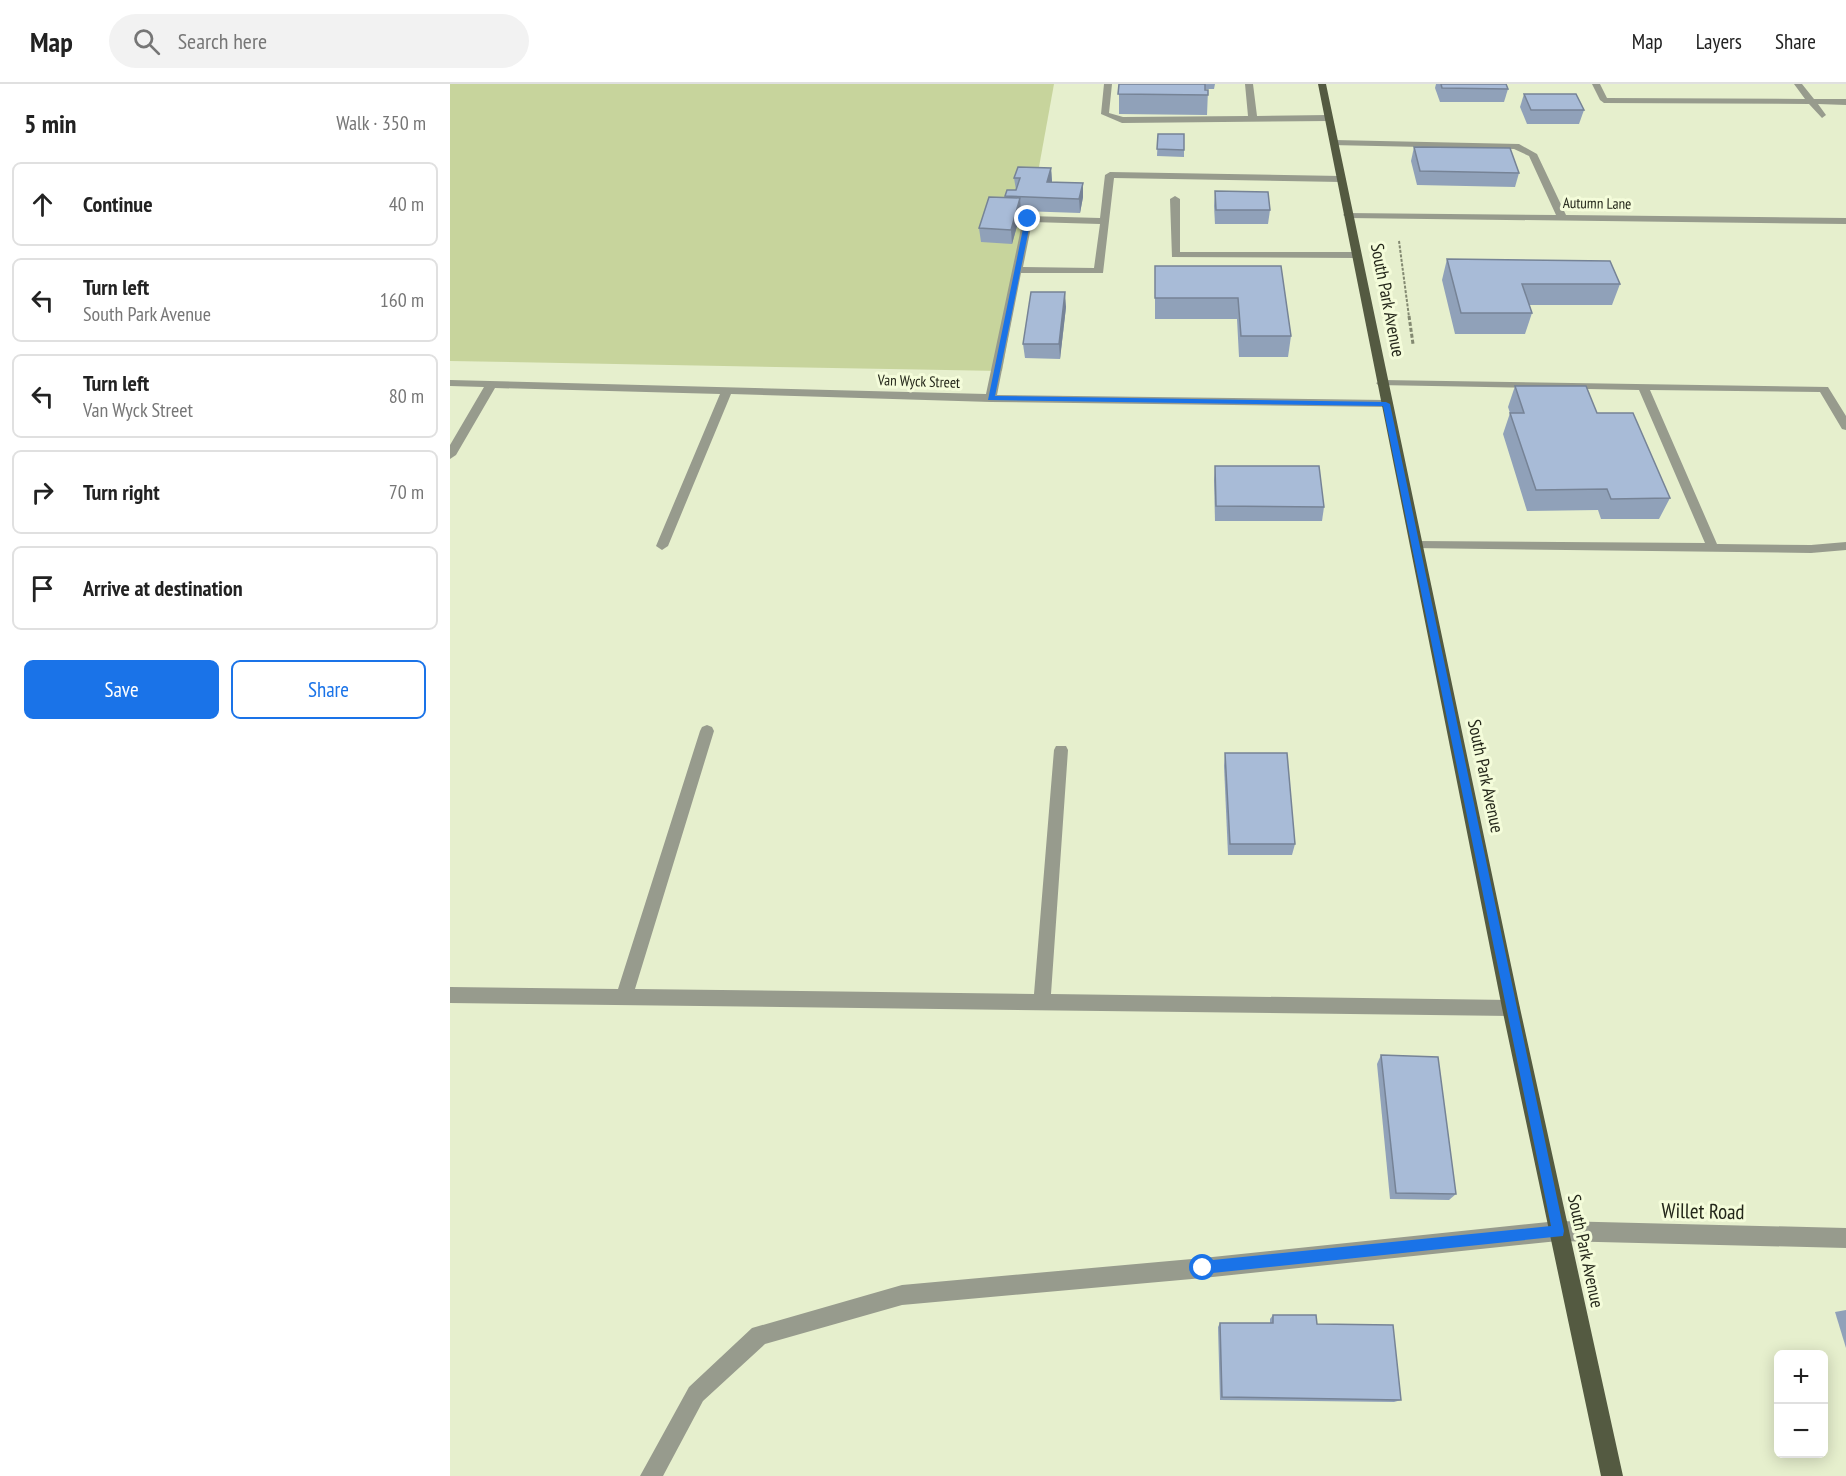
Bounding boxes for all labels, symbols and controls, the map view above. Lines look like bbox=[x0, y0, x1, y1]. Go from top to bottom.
search box bbox=[109, 14, 529, 68]
text: Map bbox=[30, 23, 73, 60]
icon: search bbox=[130, 25, 163, 58]
text: Search here bbox=[178, 27, 267, 55]
text: Map bbox=[1632, 28, 1663, 55]
text: Layers bbox=[1696, 28, 1742, 55]
text: Share bbox=[1775, 28, 1816, 55]
text: 5 min bbox=[24, 107, 77, 140]
text: Walk · 350 m bbox=[336, 110, 426, 136]
icon: ahead bbox=[26, 188, 59, 221]
text: Continue bbox=[83, 190, 153, 218]
text: 40 m bbox=[389, 191, 424, 217]
street label: Autumn Lane bbox=[1563, 193, 1631, 213]
route end bbox=[1014, 205, 1040, 231]
street label: South Park Avenue bbox=[1366, 241, 1410, 359]
text: Turn left bbox=[83, 273, 149, 301]
icon: left bbox=[26, 284, 59, 317]
text: 160 m bbox=[380, 287, 424, 313]
text: South Park Avenue bbox=[83, 301, 211, 327]
text: Turn left bbox=[83, 369, 149, 397]
street label: Van Wyck Street bbox=[876, 370, 961, 392]
icon: left bbox=[26, 380, 59, 413]
text: 80 m bbox=[389, 383, 424, 409]
text: Van Wyck Street bbox=[83, 397, 193, 423]
icon: right bbox=[26, 476, 59, 509]
text: Turn right bbox=[83, 478, 160, 506]
text: 70 m bbox=[389, 479, 424, 505]
icon: arrive bbox=[26, 572, 59, 605]
text: Arrive at destination bbox=[83, 574, 243, 602]
button: Save bbox=[24, 660, 219, 719]
button: Share bbox=[231, 660, 426, 719]
street label: South Park Avenue bbox=[1463, 717, 1509, 835]
street label: South Park Avenue bbox=[1563, 1192, 1609, 1310]
street label: Willet Road bbox=[1661, 1197, 1745, 1225]
route start bbox=[1189, 1254, 1215, 1280]
map controls bbox=[1774, 1350, 1828, 1458]
button: + bbox=[1774, 1350, 1828, 1404]
button: − bbox=[1774, 1404, 1828, 1458]

